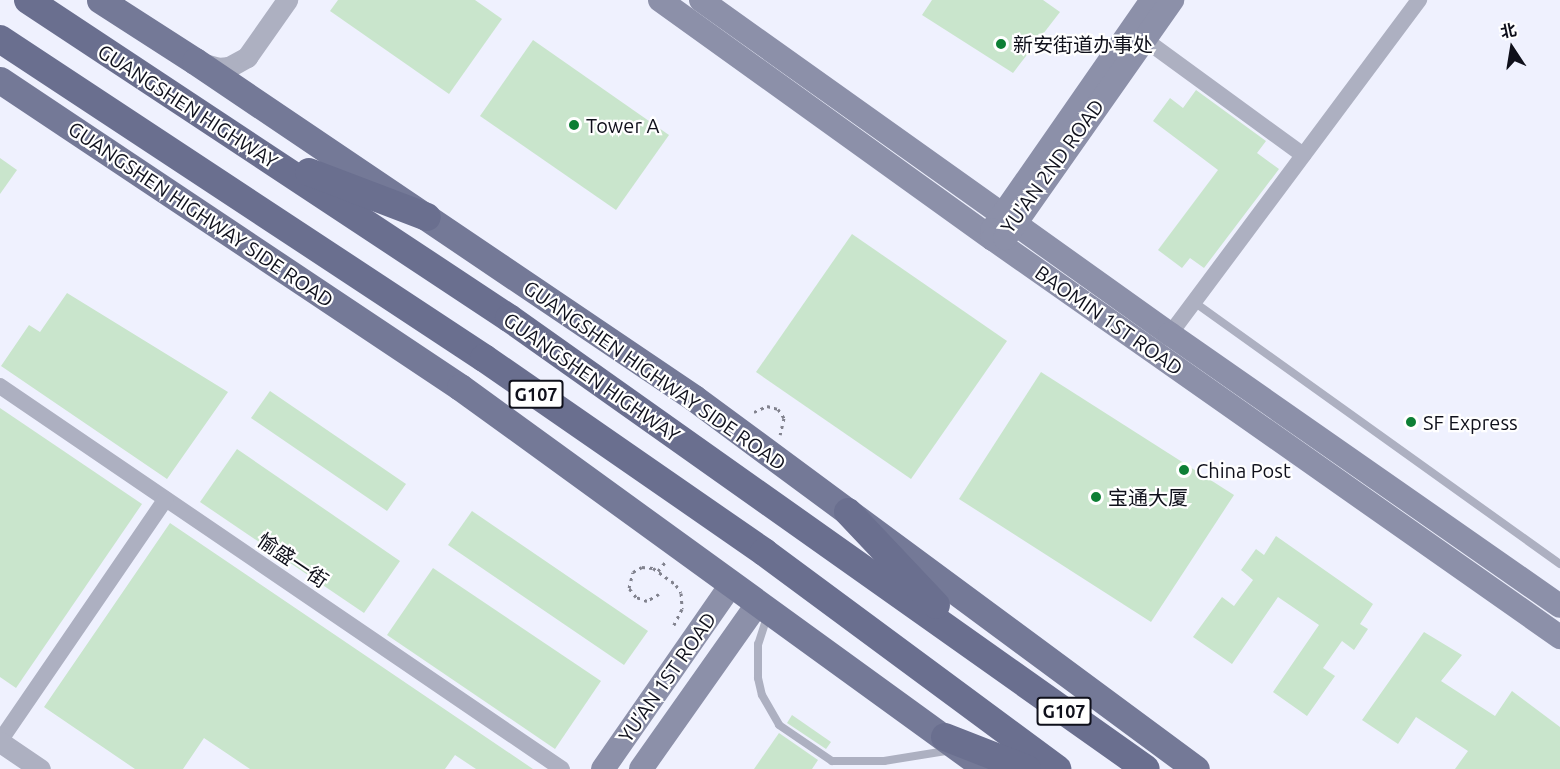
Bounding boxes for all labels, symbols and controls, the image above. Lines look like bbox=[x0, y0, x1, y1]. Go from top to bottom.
north arrow bbox=[1482, 18, 1542, 78]
text: 北 bbox=[1499, 20, 1518, 41]
place label: 新安街道办事处 bbox=[1013, 32, 1153, 56]
marker: 新安街道办事处 bbox=[994, 37, 1008, 51]
street label: GUANGSHEN HIGHWAY bbox=[94, 39, 282, 173]
street label: YU'AN 2ND ROAD bbox=[995, 94, 1109, 238]
place label: Tower A bbox=[586, 113, 660, 137]
street label: GUANGSHEN HIGHWAY SIDE ROAD bbox=[64, 116, 338, 312]
marker: Tower A bbox=[567, 118, 581, 132]
street label: BAOMIN 1ST ROAD bbox=[1031, 260, 1187, 380]
street label: GUANGSHEN HIGHWAY SIDE ROAD bbox=[519, 275, 791, 475]
street label: GUANGSHEN HIGHWAY bbox=[499, 307, 685, 447]
road number: G107 bbox=[508, 379, 564, 409]
place label: SF Express bbox=[1423, 410, 1518, 434]
marker: SF Express bbox=[1404, 415, 1418, 429]
place label: China Post bbox=[1196, 458, 1291, 482]
marker: China Post bbox=[1177, 463, 1191, 477]
place label: 宝通大厦 bbox=[1108, 485, 1188, 509]
marker: 宝通大厦 bbox=[1089, 490, 1103, 504]
street label: 愉盛一街 bbox=[253, 528, 333, 592]
street label: YU’AN 1ST ROAD bbox=[613, 608, 721, 746]
road number: G107 bbox=[1036, 696, 1092, 726]

